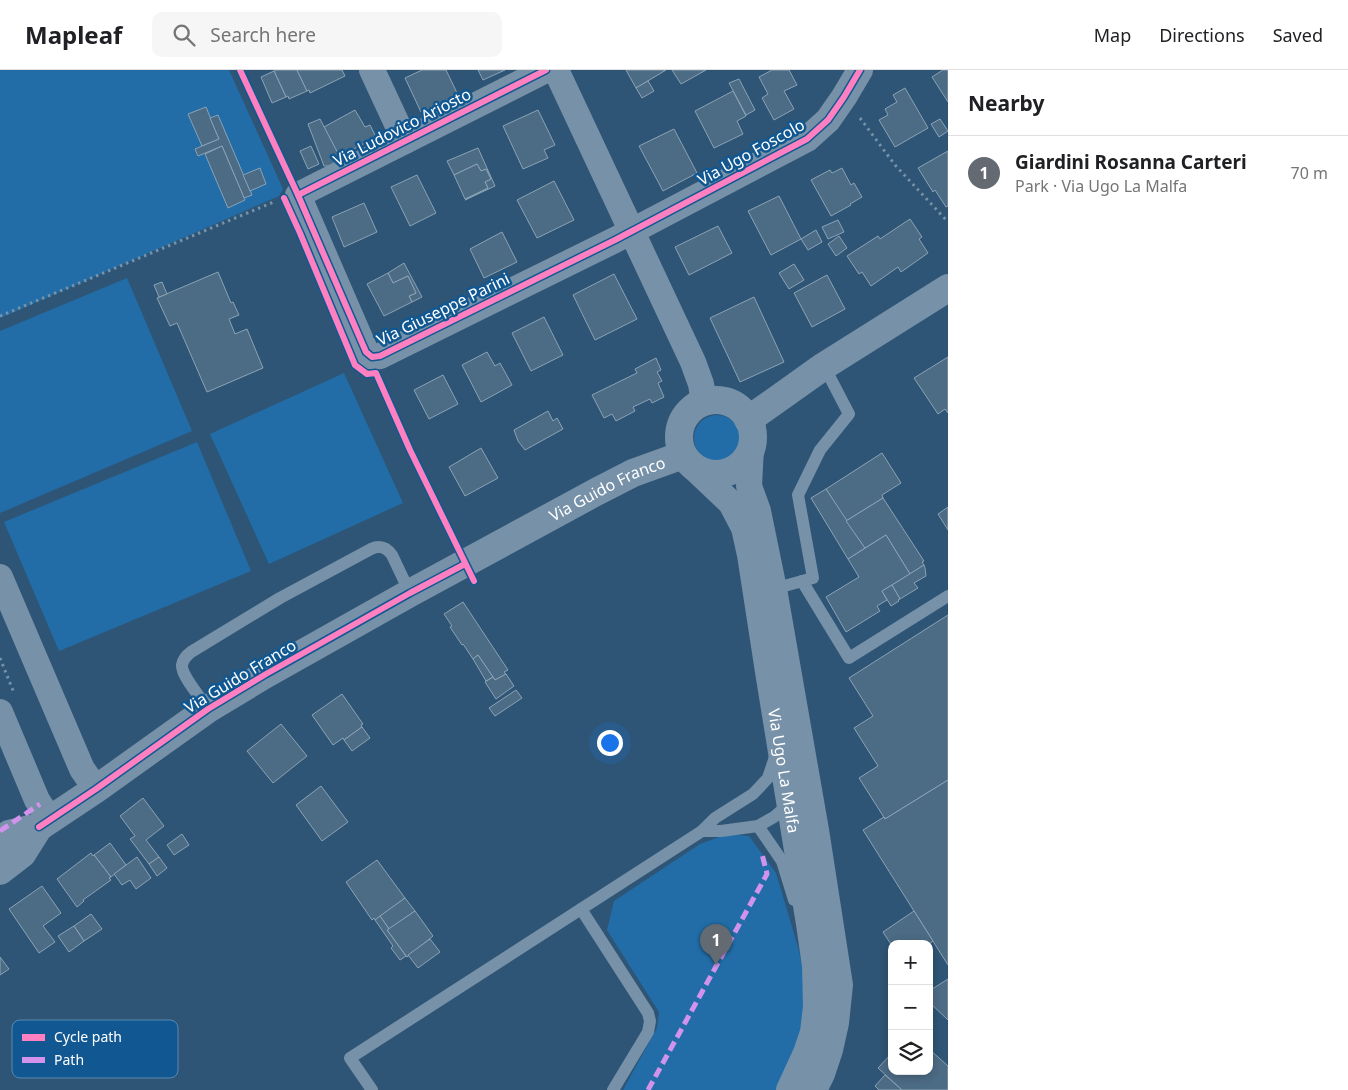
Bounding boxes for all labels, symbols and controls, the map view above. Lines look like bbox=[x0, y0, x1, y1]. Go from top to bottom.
search box bbox=[152, 12, 502, 57]
text: Mapleaf bbox=[25, 18, 122, 51]
icon: search bbox=[170, 21, 198, 49]
text: Search here bbox=[210, 22, 316, 48]
text: Map bbox=[1094, 23, 1131, 47]
text: Directions bbox=[1159, 23, 1245, 47]
text: Saved bbox=[1273, 23, 1323, 47]
street label: Via Ludovico Ariosto bbox=[329, 83, 475, 171]
text: Nearby bbox=[968, 89, 1044, 117]
street label: Via Ugo Foscolo bbox=[694, 114, 808, 190]
text: Giardini Rosanna Carteri bbox=[1015, 149, 1247, 175]
text: 1 bbox=[979, 162, 989, 184]
text: 70 m bbox=[1291, 162, 1328, 184]
text: Park · Via Ugo La Malfa bbox=[1015, 175, 1187, 197]
street label: Via Giuseppe Parini bbox=[373, 267, 513, 351]
street label: Via Guido Franco bbox=[545, 451, 668, 526]
street label: Via Guido Franco bbox=[180, 634, 300, 718]
street label: Via Ugo La Malfa bbox=[763, 707, 805, 835]
your location bbox=[597, 730, 623, 756]
pin: 1 bbox=[700, 924, 732, 965]
map controls bbox=[888, 940, 933, 1075]
button: + bbox=[888, 940, 933, 985]
button: − bbox=[888, 985, 933, 1030]
legend bbox=[12, 1020, 178, 1078]
text: Cycle path bbox=[54, 1027, 122, 1046]
button: layers bbox=[888, 1030, 933, 1075]
text: Path bbox=[54, 1050, 84, 1069]

